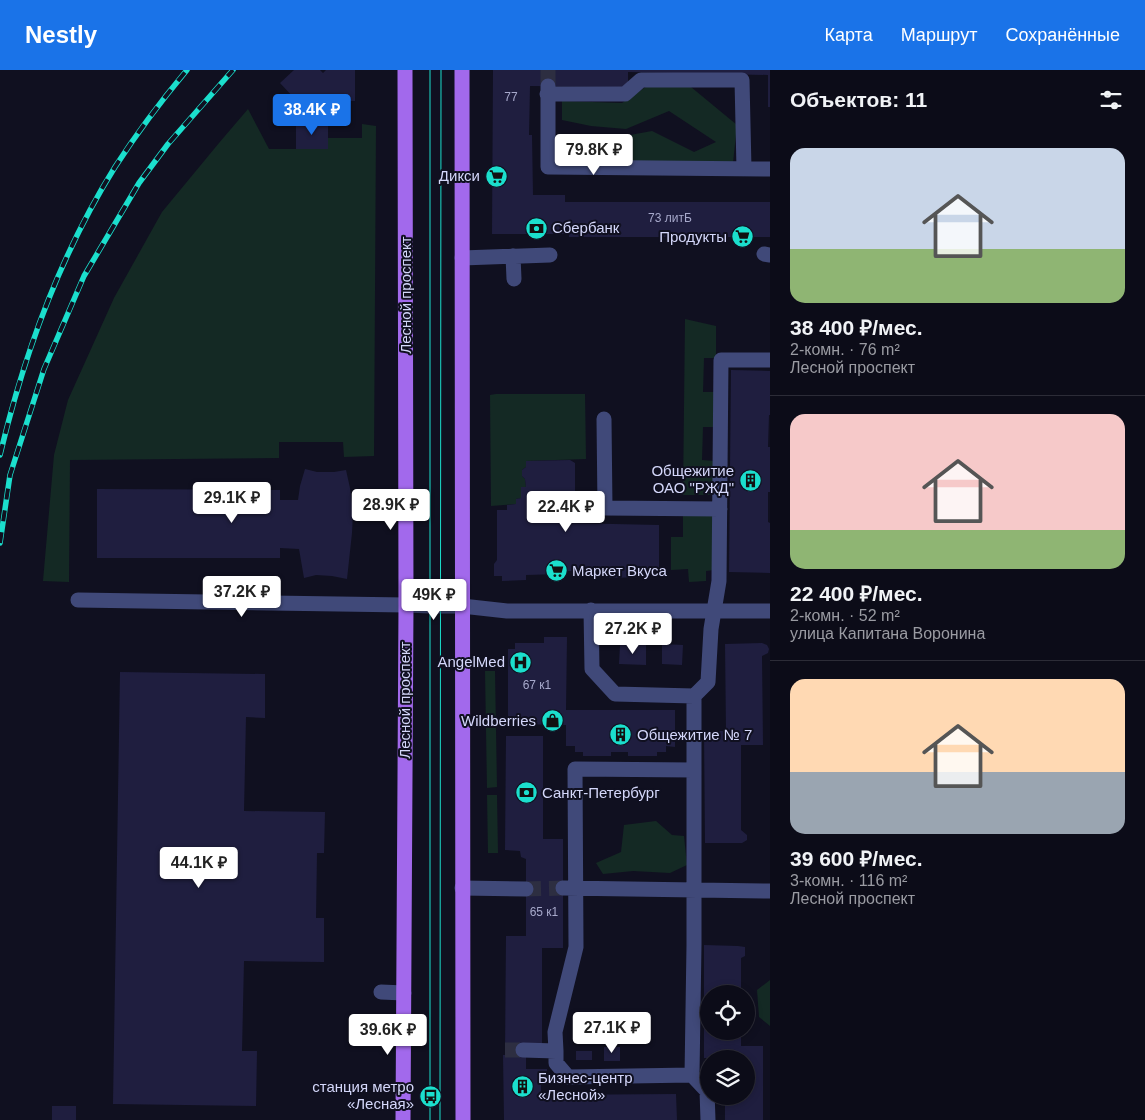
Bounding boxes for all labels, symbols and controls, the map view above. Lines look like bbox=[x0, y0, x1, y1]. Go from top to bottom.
text: Nestly bbox=[25, 21, 97, 48]
text: Карта bbox=[825, 25, 873, 45]
text: Маршрут bbox=[901, 25, 977, 45]
text: Сохранённые bbox=[1005, 25, 1120, 45]
icon: filters bbox=[1097, 86, 1125, 114]
text: Объектов: 11 bbox=[790, 88, 927, 111]
house number: 77 bbox=[504, 90, 518, 104]
pin: 38.4K ₽ bbox=[266, 93, 358, 136]
text: 38.4K ₽ bbox=[284, 101, 340, 118]
pin: 79.8K ₽ bbox=[548, 134, 640, 176]
text: 79.8K ₽ bbox=[566, 141, 622, 158]
supermarket icon: Дикси bbox=[484, 164, 508, 188]
place label: Дикси bbox=[439, 167, 480, 184]
icon: home bbox=[913, 181, 1003, 271]
house number: 73 литБ bbox=[648, 211, 692, 225]
bank icon: Сбербанк bbox=[524, 216, 548, 240]
place label: Сбербанк bbox=[552, 219, 620, 236]
supermarket icon: Продукты bbox=[731, 225, 755, 249]
place label: Продукты bbox=[659, 228, 727, 245]
street label: Лесной проспект bbox=[397, 236, 414, 354]
text: 38 400 ₽/мес. bbox=[790, 316, 923, 339]
text: 2-комн. · 76 m² bbox=[790, 341, 900, 358]
text: Лесной проспект bbox=[790, 359, 915, 376]
icon: home bbox=[913, 446, 1003, 536]
place label: Общежитие ОАО "РЖД" bbox=[651, 462, 734, 496]
building icon: Общежитие ОАО "РЖД" bbox=[738, 468, 762, 492]
pin: 29.1K ₽ bbox=[186, 482, 278, 524]
pin: 28.9K ₽ bbox=[345, 488, 437, 531]
text: 29.1K ₽ bbox=[204, 489, 260, 506]
pin: 22.4K ₽ bbox=[520, 490, 612, 533]
text: 28.9K ₽ bbox=[363, 496, 419, 513]
text: 22.4K ₽ bbox=[538, 498, 594, 515]
supermarket icon: Маркет Вкуса bbox=[544, 559, 568, 583]
place label: Маркет Вкуса bbox=[572, 562, 668, 579]
pin: 37.2K ₽ bbox=[196, 576, 288, 618]
pin: 49K ₽ bbox=[399, 578, 469, 621]
text: 22 400 ₽/мес. bbox=[790, 582, 923, 605]
text: 37.2K ₽ bbox=[214, 583, 270, 600]
text: 49K ₽ bbox=[412, 586, 456, 603]
text: 2-комн. · 52 m² bbox=[790, 607, 900, 624]
pin: 27.2K ₽ bbox=[587, 612, 679, 655]
text: 27.2K ₽ bbox=[605, 620, 661, 637]
text: улица Капитана Воронина bbox=[790, 625, 985, 642]
street label: Лесной проспект bbox=[396, 641, 413, 759]
hospital icon: AngelMed bbox=[509, 650, 533, 674]
place label: AngelMed bbox=[437, 653, 505, 670]
house number: 67 к1 bbox=[523, 678, 552, 692]
shop icon: Wildberries bbox=[540, 709, 564, 733]
icon: home bbox=[913, 711, 1003, 801]
place label: Wildberries bbox=[461, 712, 536, 729]
building icon: Общежитие № 7 bbox=[609, 723, 633, 747]
place label: Общежитие № 7 bbox=[637, 726, 752, 743]
bank icon: Санкт-Петербург bbox=[514, 781, 538, 805]
place label: Санкт-Петербург bbox=[542, 784, 660, 801]
pin: 44.1K ₽ bbox=[153, 846, 245, 889]
text: 39 600 ₽/мес. bbox=[790, 847, 923, 870]
text: 44.1K ₽ bbox=[171, 854, 227, 871]
text: 3-комн. · 116 m² bbox=[790, 872, 907, 889]
text: Лесной проспект bbox=[790, 890, 915, 907]
house number: 65 к1 bbox=[530, 905, 559, 919]
map controls bbox=[700, 985, 755, 1105]
button: locate bbox=[700, 985, 755, 1040]
pin: 27.1K ₽ bbox=[566, 1012, 658, 1054]
pin: 39.6K ₽ bbox=[342, 1014, 434, 1056]
text: 27.1K ₽ bbox=[584, 1019, 640, 1036]
text: 39.6K ₽ bbox=[360, 1021, 416, 1038]
button: layers bbox=[700, 1050, 755, 1105]
place label: Бизнес-центр «Лесной» bbox=[538, 1069, 632, 1103]
building icon: Бизнес-центр «Лесной» bbox=[510, 1075, 534, 1099]
place label: станция метро «Лесная» bbox=[312, 1078, 414, 1112]
bus stop icon: станция метро «Лесная» bbox=[418, 1084, 442, 1108]

